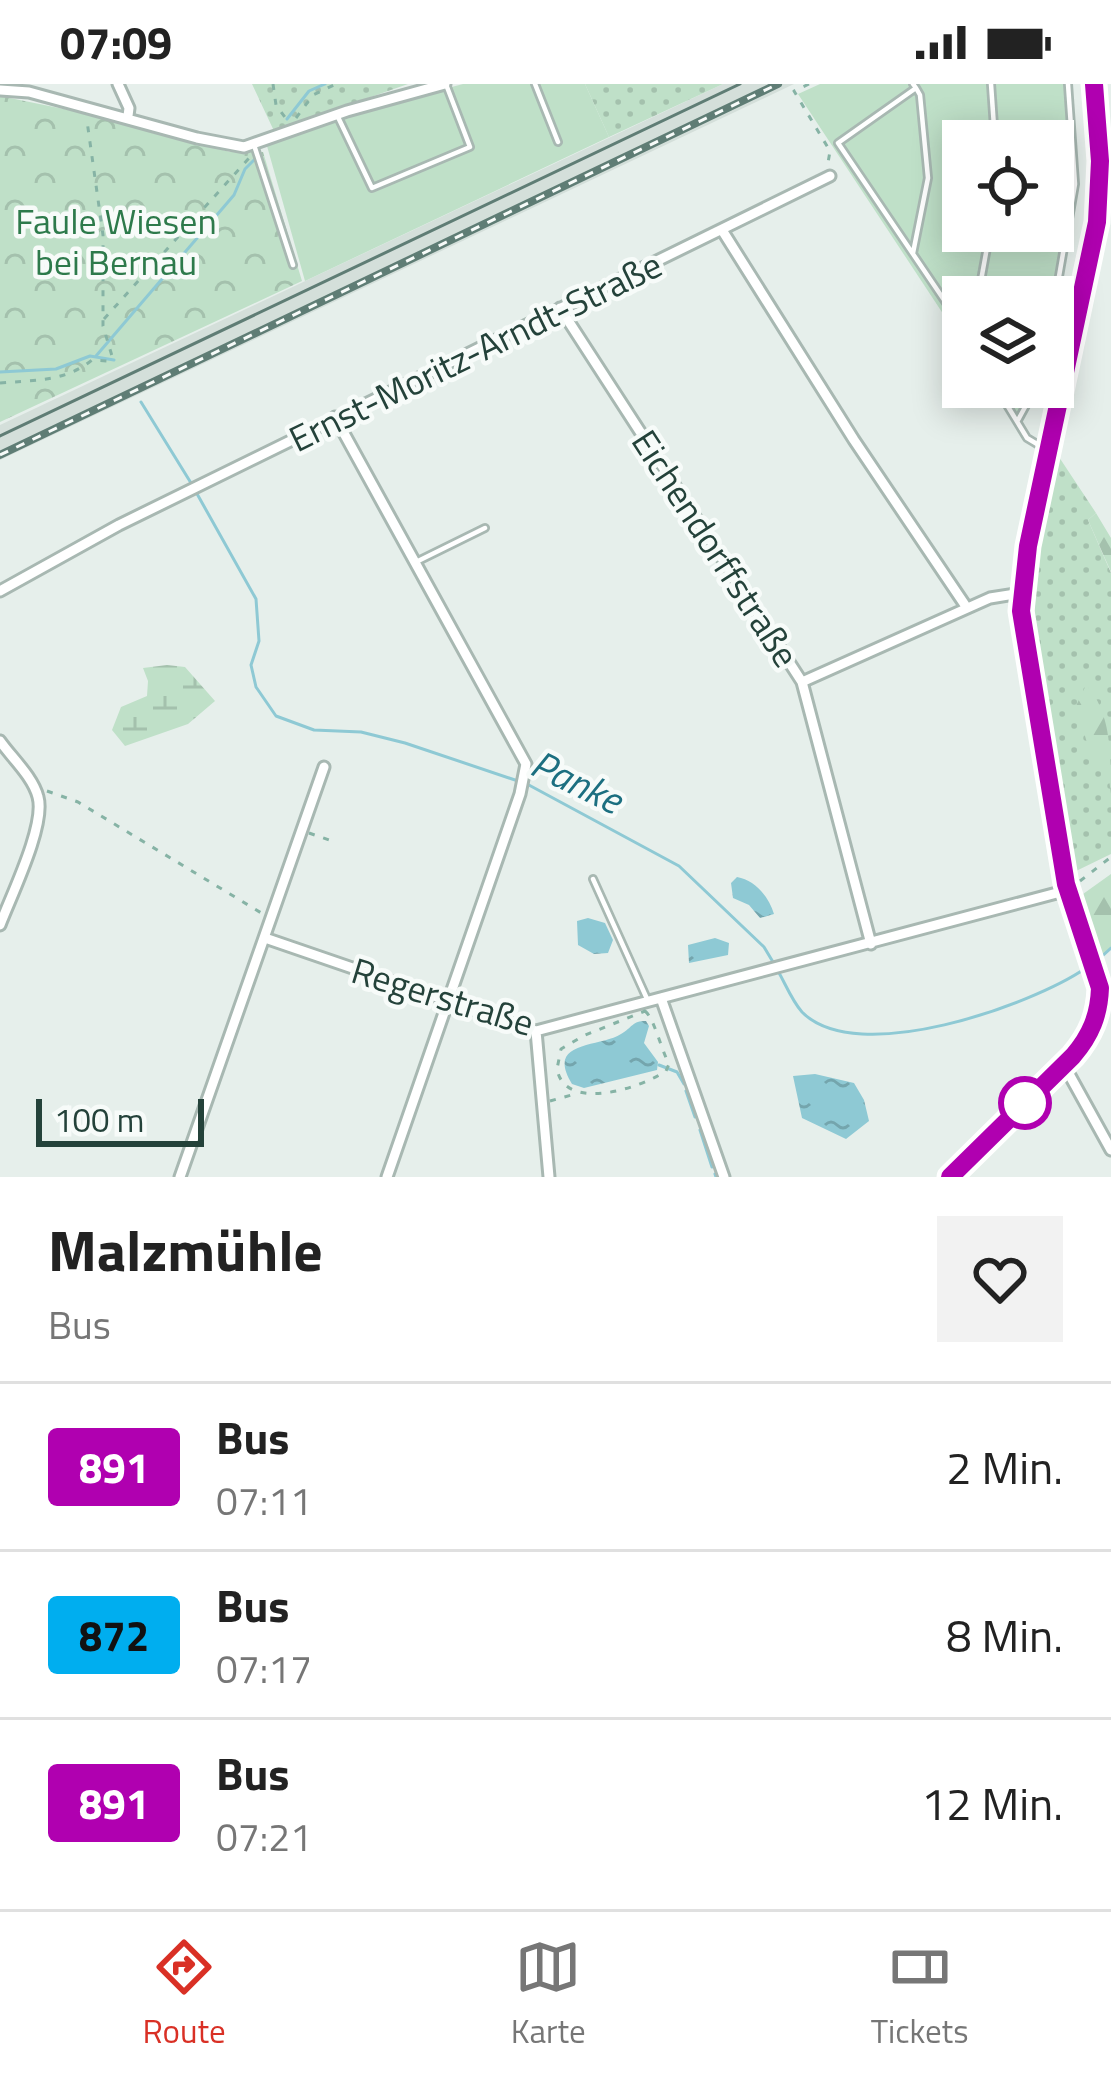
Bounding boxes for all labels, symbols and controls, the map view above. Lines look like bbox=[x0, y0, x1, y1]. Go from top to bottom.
text: 07:09 bbox=[60, 8, 172, 76]
map controls bbox=[942, 120, 1074, 408]
button: locate bbox=[942, 120, 1074, 252]
park label: Faule Wiesen bei Bernau bbox=[15, 193, 217, 289]
street label: Ernst-Moritz-Arndt-Straße bbox=[279, 237, 671, 465]
button: layers bbox=[942, 276, 1074, 408]
street label: Eichendorffstraße bbox=[618, 418, 814, 678]
water label: Panke bbox=[521, 734, 634, 829]
street label: Regerstraße bbox=[345, 942, 541, 1050]
unlabelled marker bbox=[1000, 1078, 1050, 1128]
scale bar bbox=[36, 1093, 204, 1146]
text: 100 m bbox=[54, 1095, 144, 1145]
text: Malzmühle bbox=[48, 1206, 323, 1293]
button: heart bbox=[937, 1216, 1063, 1342]
text: Bus bbox=[48, 1295, 111, 1354]
text: Bus bbox=[216, 1403, 290, 1471]
text: 2 Min. bbox=[946, 1433, 1063, 1501]
text: 891 bbox=[79, 1435, 149, 1499]
text: 07:11 bbox=[216, 1471, 312, 1530]
text: Bus bbox=[216, 1571, 290, 1639]
text: 8 Min. bbox=[946, 1601, 1063, 1669]
text: 872 bbox=[79, 1603, 149, 1667]
text: 07:17 bbox=[216, 1639, 312, 1698]
text: Bus bbox=[216, 1739, 290, 1807]
text: 12 Min. bbox=[921, 1769, 1063, 1837]
text: 891 bbox=[79, 1771, 149, 1835]
text: 07:21 bbox=[216, 1807, 312, 1866]
tab: Route bbox=[142, 1934, 226, 2056]
tab: Karte bbox=[511, 1934, 586, 2056]
tab: Tickets bbox=[871, 1934, 969, 2056]

